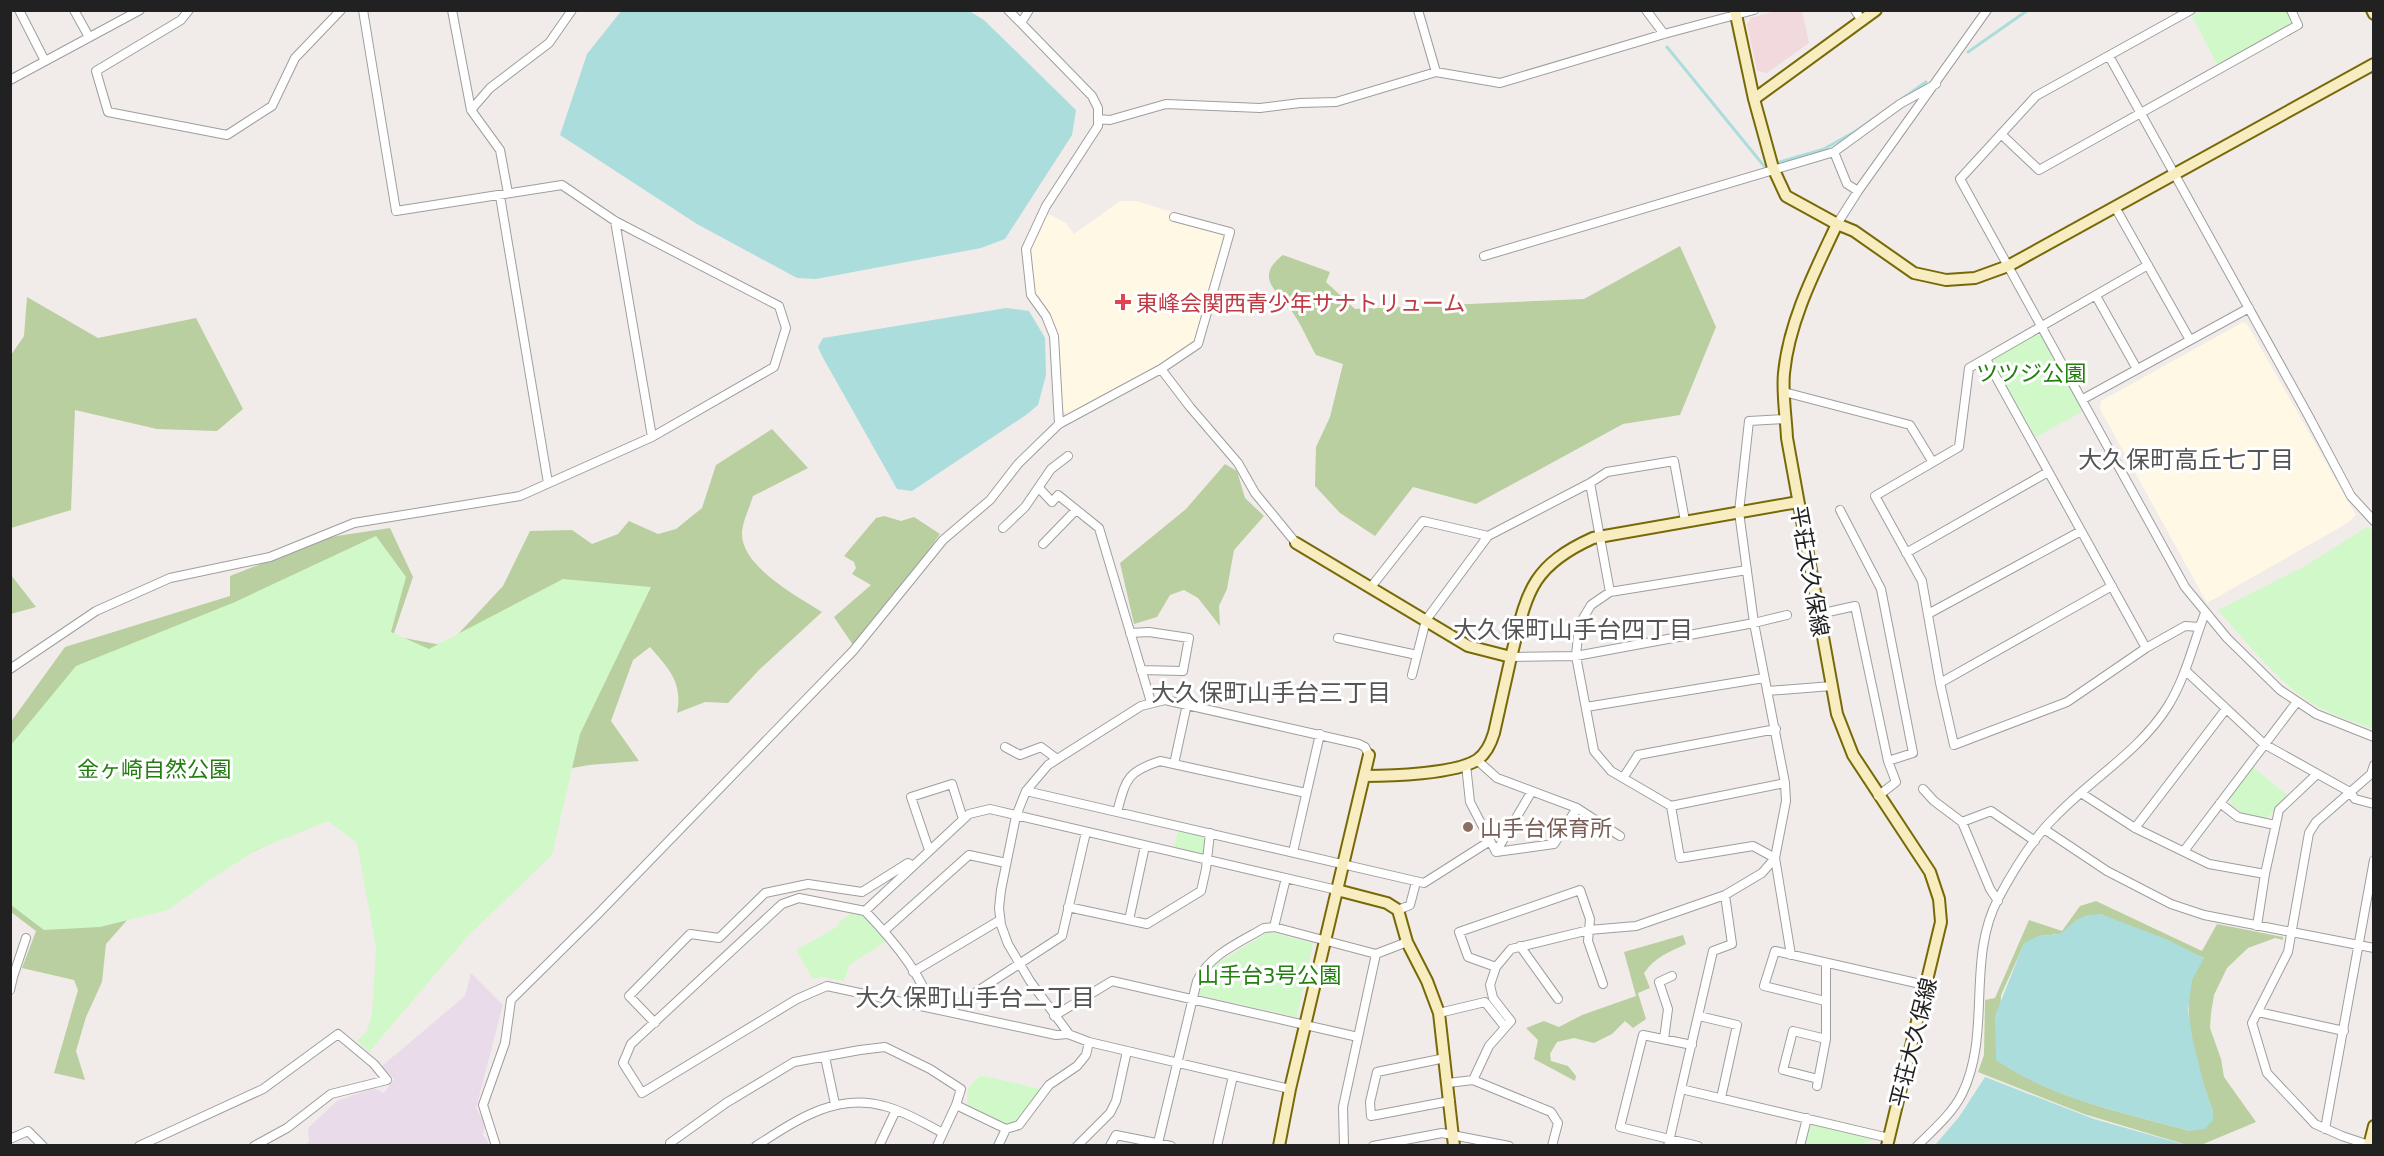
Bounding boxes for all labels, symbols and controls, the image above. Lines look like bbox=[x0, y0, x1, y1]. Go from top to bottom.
place label: 東峰会関西青少年サナトリューム bbox=[1136, 289, 1465, 315]
marker: 東峰会関西青少年サナトリューム bbox=[1114, 293, 1132, 311]
park label: ツツジ公園 bbox=[1976, 359, 2086, 385]
district label: 大久保町高丘七丁目 bbox=[2078, 444, 2294, 473]
street label: 平荘大久保線 bbox=[1787, 504, 1835, 638]
district label: 大久保町山手台四丁目 bbox=[1453, 614, 1693, 643]
district label: 大久保町山手台三丁目 bbox=[1151, 677, 1391, 706]
park label: 金ヶ崎自然公園 bbox=[77, 755, 231, 781]
place label: 山手台保育所 bbox=[1480, 814, 1612, 840]
marker: 山手台保育所 bbox=[1461, 820, 1475, 834]
park label: 山手台3号公園 bbox=[1197, 961, 1341, 987]
street label: 平荘大久保線 bbox=[1883, 975, 1941, 1109]
district label: 大久保町山手台二丁目 bbox=[855, 982, 1095, 1011]

